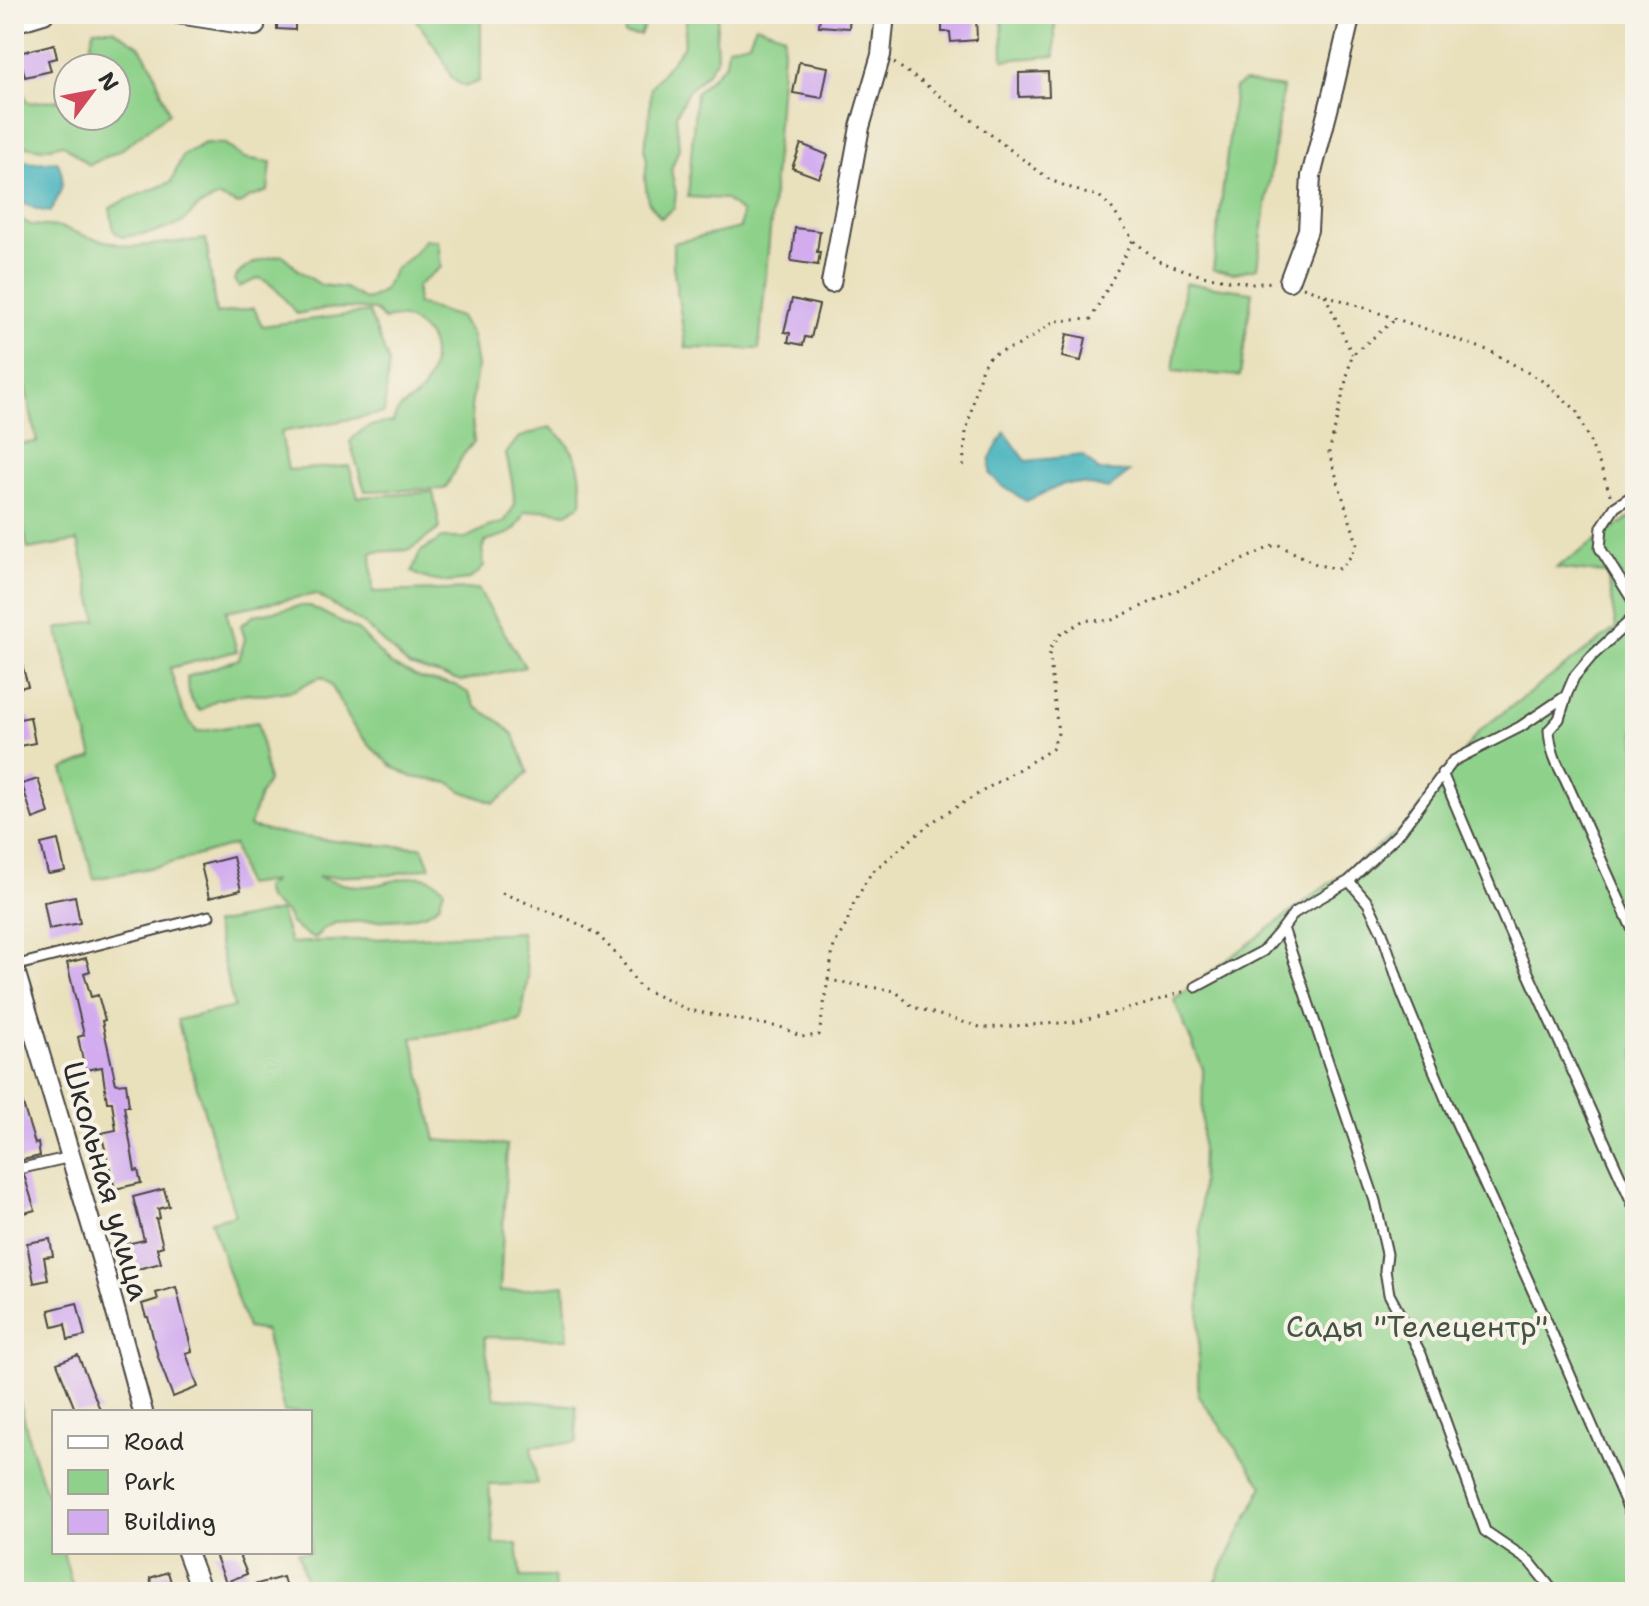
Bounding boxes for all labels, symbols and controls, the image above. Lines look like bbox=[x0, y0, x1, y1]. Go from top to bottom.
north arrow bbox=[52, 52, 132, 132]
text: N bbox=[92, 67, 125, 97]
street label: Школьная улица bbox=[53, 1057, 160, 1306]
park label: Сады "Телецентр" bbox=[1286, 1306, 1548, 1347]
legend bbox=[52, 1410, 312, 1554]
text: Road bbox=[124, 1426, 184, 1458]
text: Park bbox=[124, 1466, 176, 1498]
text: Building bbox=[124, 1506, 216, 1538]

